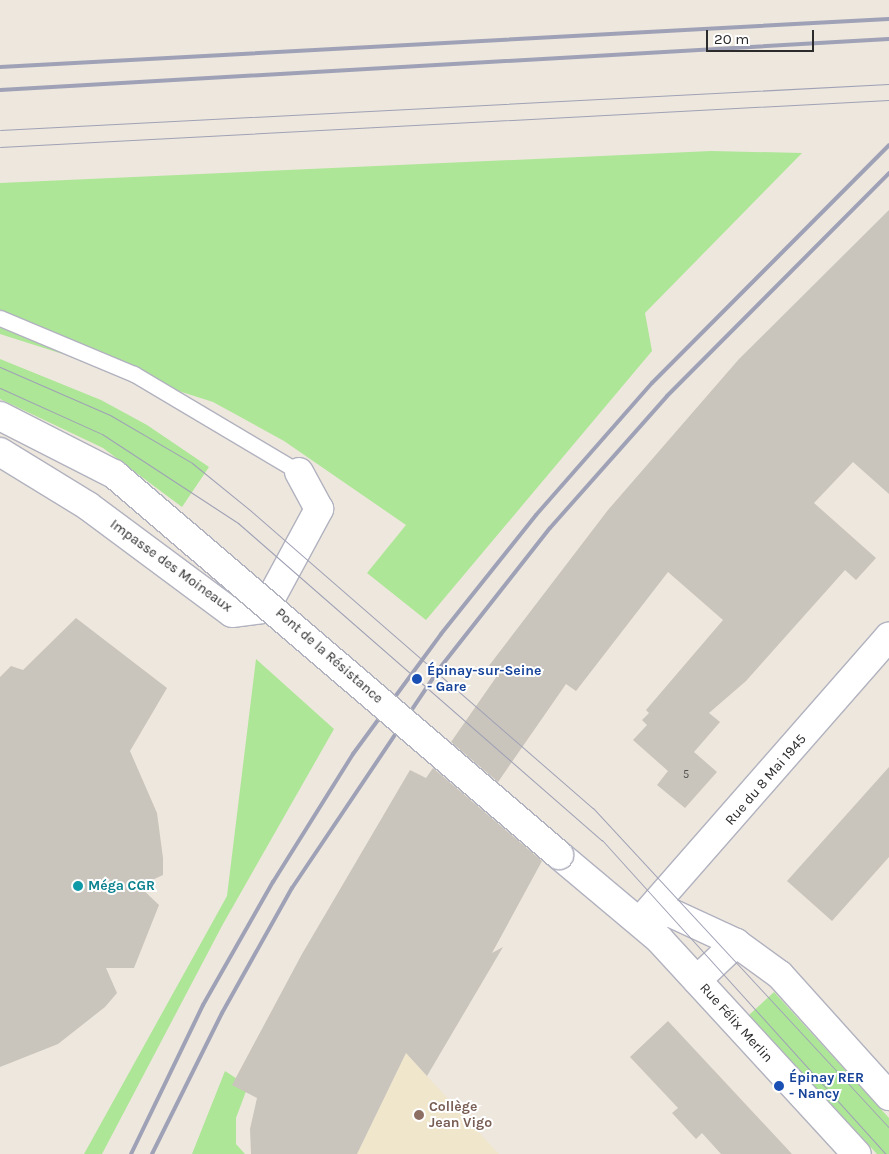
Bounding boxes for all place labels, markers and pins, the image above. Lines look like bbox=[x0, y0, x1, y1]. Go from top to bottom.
place label: Épinay-sur-Seine - Gare bbox=[427, 663, 541, 696]
marker: Épinay-sur-Seine - Gare bbox=[411, 673, 423, 685]
place label: Méga CGR bbox=[88, 878, 155, 894]
marker: Méga CGR bbox=[72, 880, 84, 892]
place label: Épinay RER - Nancy bbox=[789, 1070, 864, 1102]
marker: Épinay RER - Nancy bbox=[773, 1080, 785, 1092]
place label: Collège Jean Vigo bbox=[429, 1099, 492, 1132]
marker: Collège Jean Vigo bbox=[413, 1109, 425, 1121]

